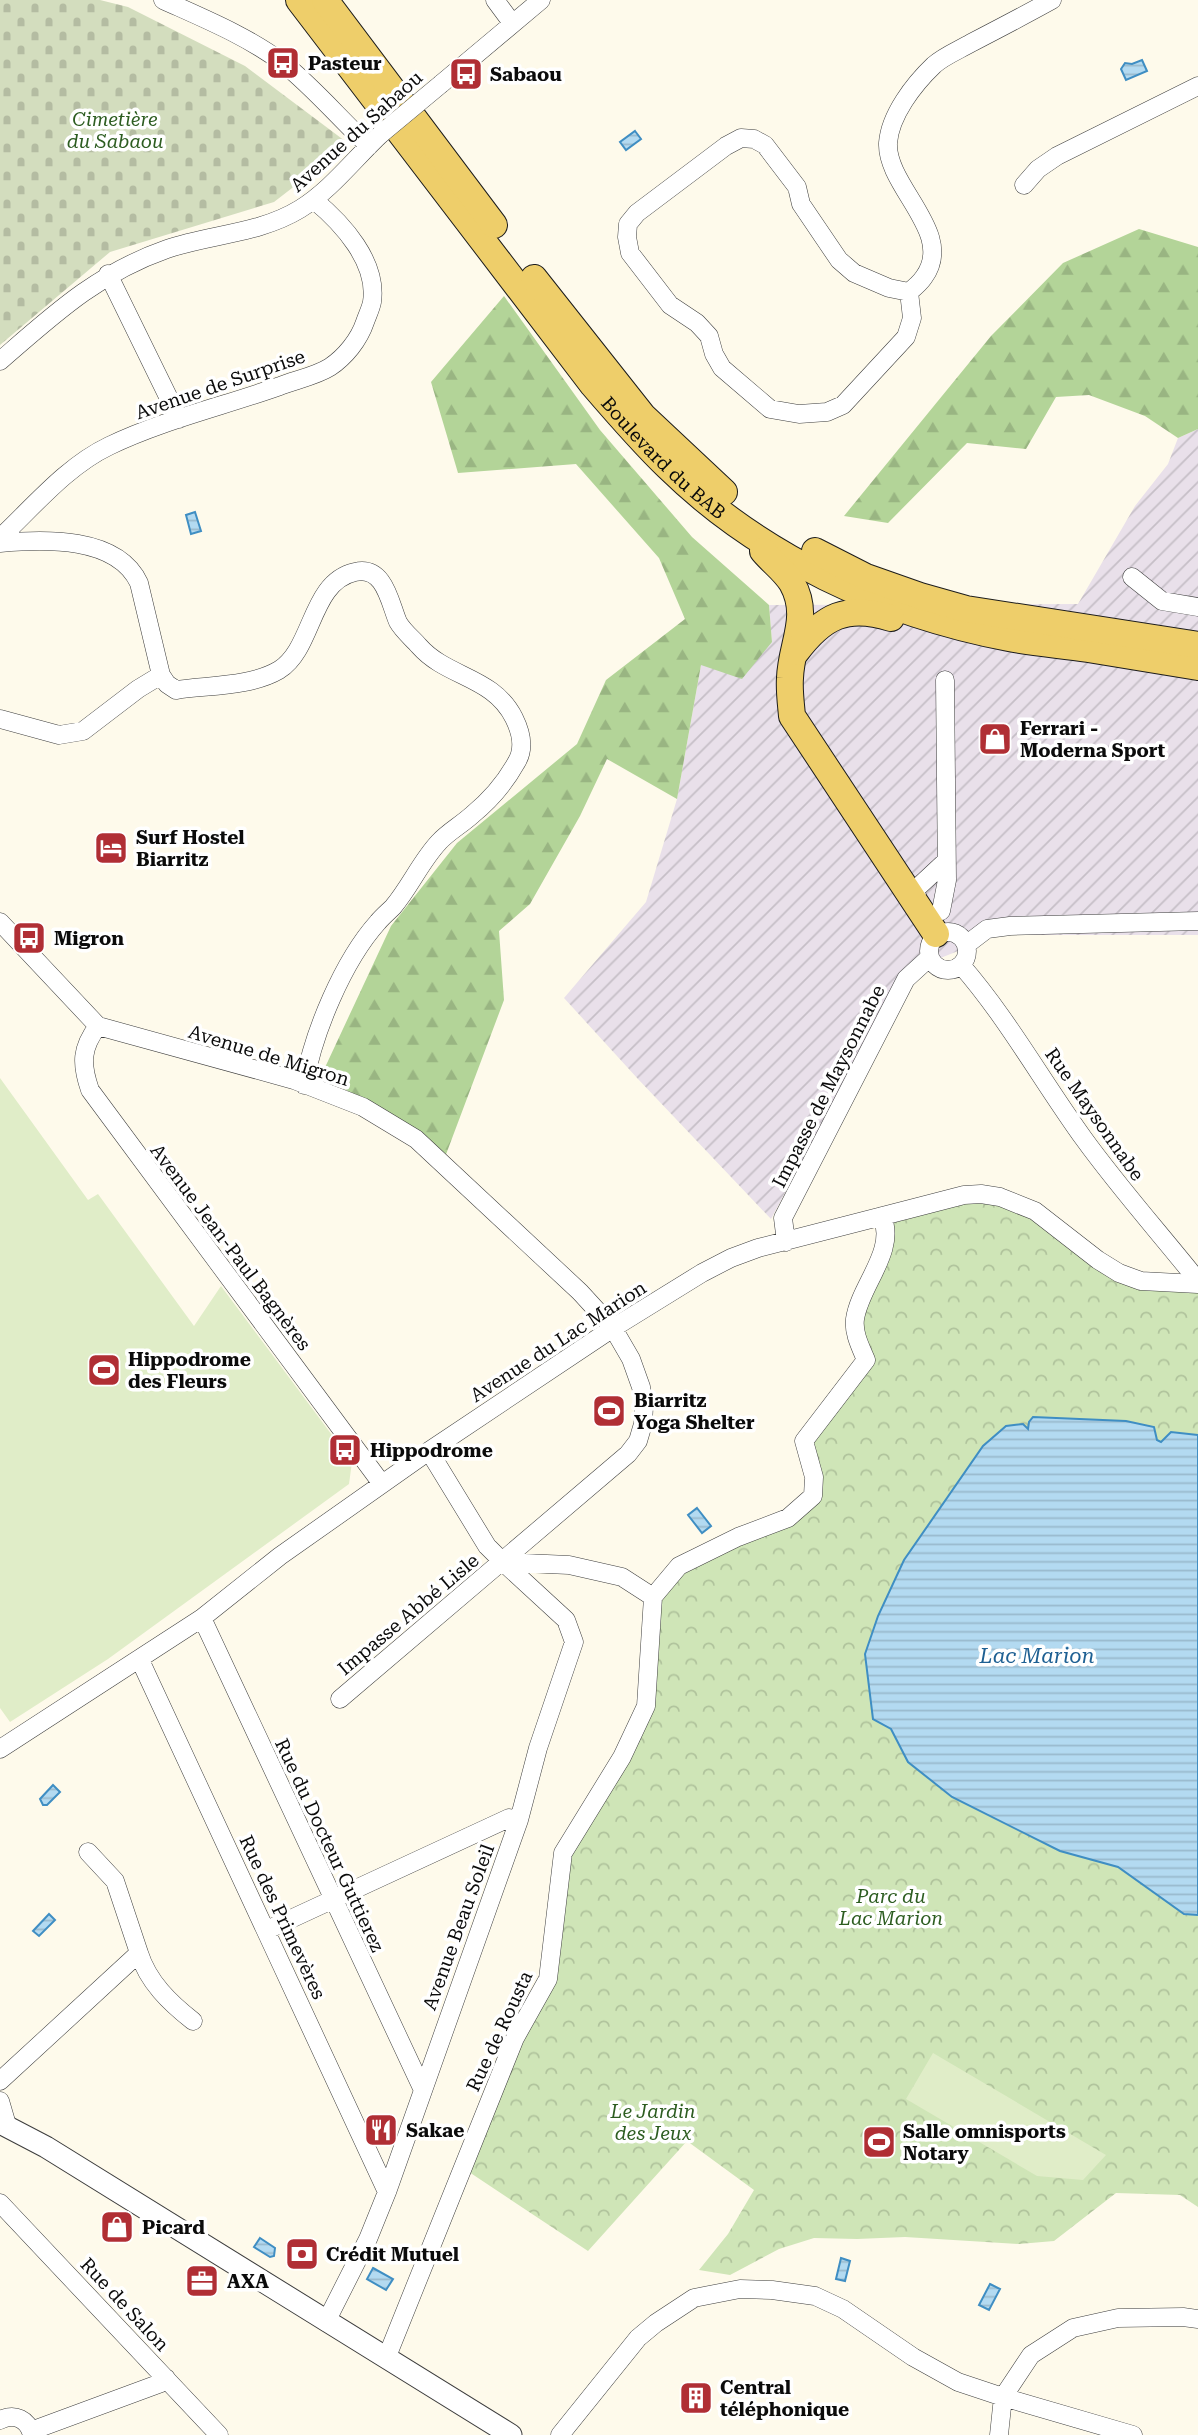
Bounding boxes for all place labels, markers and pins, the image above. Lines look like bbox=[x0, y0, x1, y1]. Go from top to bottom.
bus stop icon: Pasteur bbox=[264, 44, 302, 82]
place label: Pasteur bbox=[308, 52, 382, 75]
bus stop icon: Sabaou bbox=[447, 55, 485, 93]
place label: Sabaou bbox=[490, 63, 562, 86]
place label: Ferrari - Moderna Sport bbox=[1020, 717, 1166, 762]
shop icon: Ferrari - Moderna Sport bbox=[976, 720, 1014, 758]
place label: Surf Hostel Biarritz bbox=[136, 826, 244, 871]
hotel icon: Surf Hostel Biarritz bbox=[92, 829, 130, 867]
bus stop icon: Migron bbox=[10, 919, 48, 957]
place label: Migron bbox=[54, 927, 124, 950]
place label: Hippodrome des Fleurs bbox=[128, 1348, 251, 1393]
sports icon: Hippodrome des Fleurs bbox=[85, 1351, 123, 1389]
place label: Biarritz Yoga Shelter bbox=[634, 1389, 755, 1434]
sports icon: Biarritz Yoga Shelter bbox=[590, 1392, 628, 1430]
bus stop icon: Hippodrome bbox=[326, 1431, 364, 1469]
place label: Hippodrome bbox=[370, 1439, 493, 1462]
restaurant icon: Sakae bbox=[362, 2111, 400, 2149]
place label: Sakae bbox=[406, 2119, 464, 2142]
place label: Salle omnisports Notary bbox=[903, 2120, 1066, 2165]
sports icon: Salle omnisports Notary bbox=[860, 2123, 898, 2161]
shop icon: Picard bbox=[98, 2208, 136, 2246]
place label: Picard bbox=[142, 2216, 205, 2239]
bank icon: Crédit Mutuel bbox=[283, 2235, 321, 2273]
place label: Crédit Mutuel bbox=[326, 2243, 459, 2266]
office icon: AXA bbox=[183, 2262, 221, 2300]
place label: AXA bbox=[227, 2270, 269, 2293]
place label: Central téléphonique bbox=[720, 2376, 849, 2421]
building icon: Central téléphonique bbox=[677, 2379, 715, 2417]

